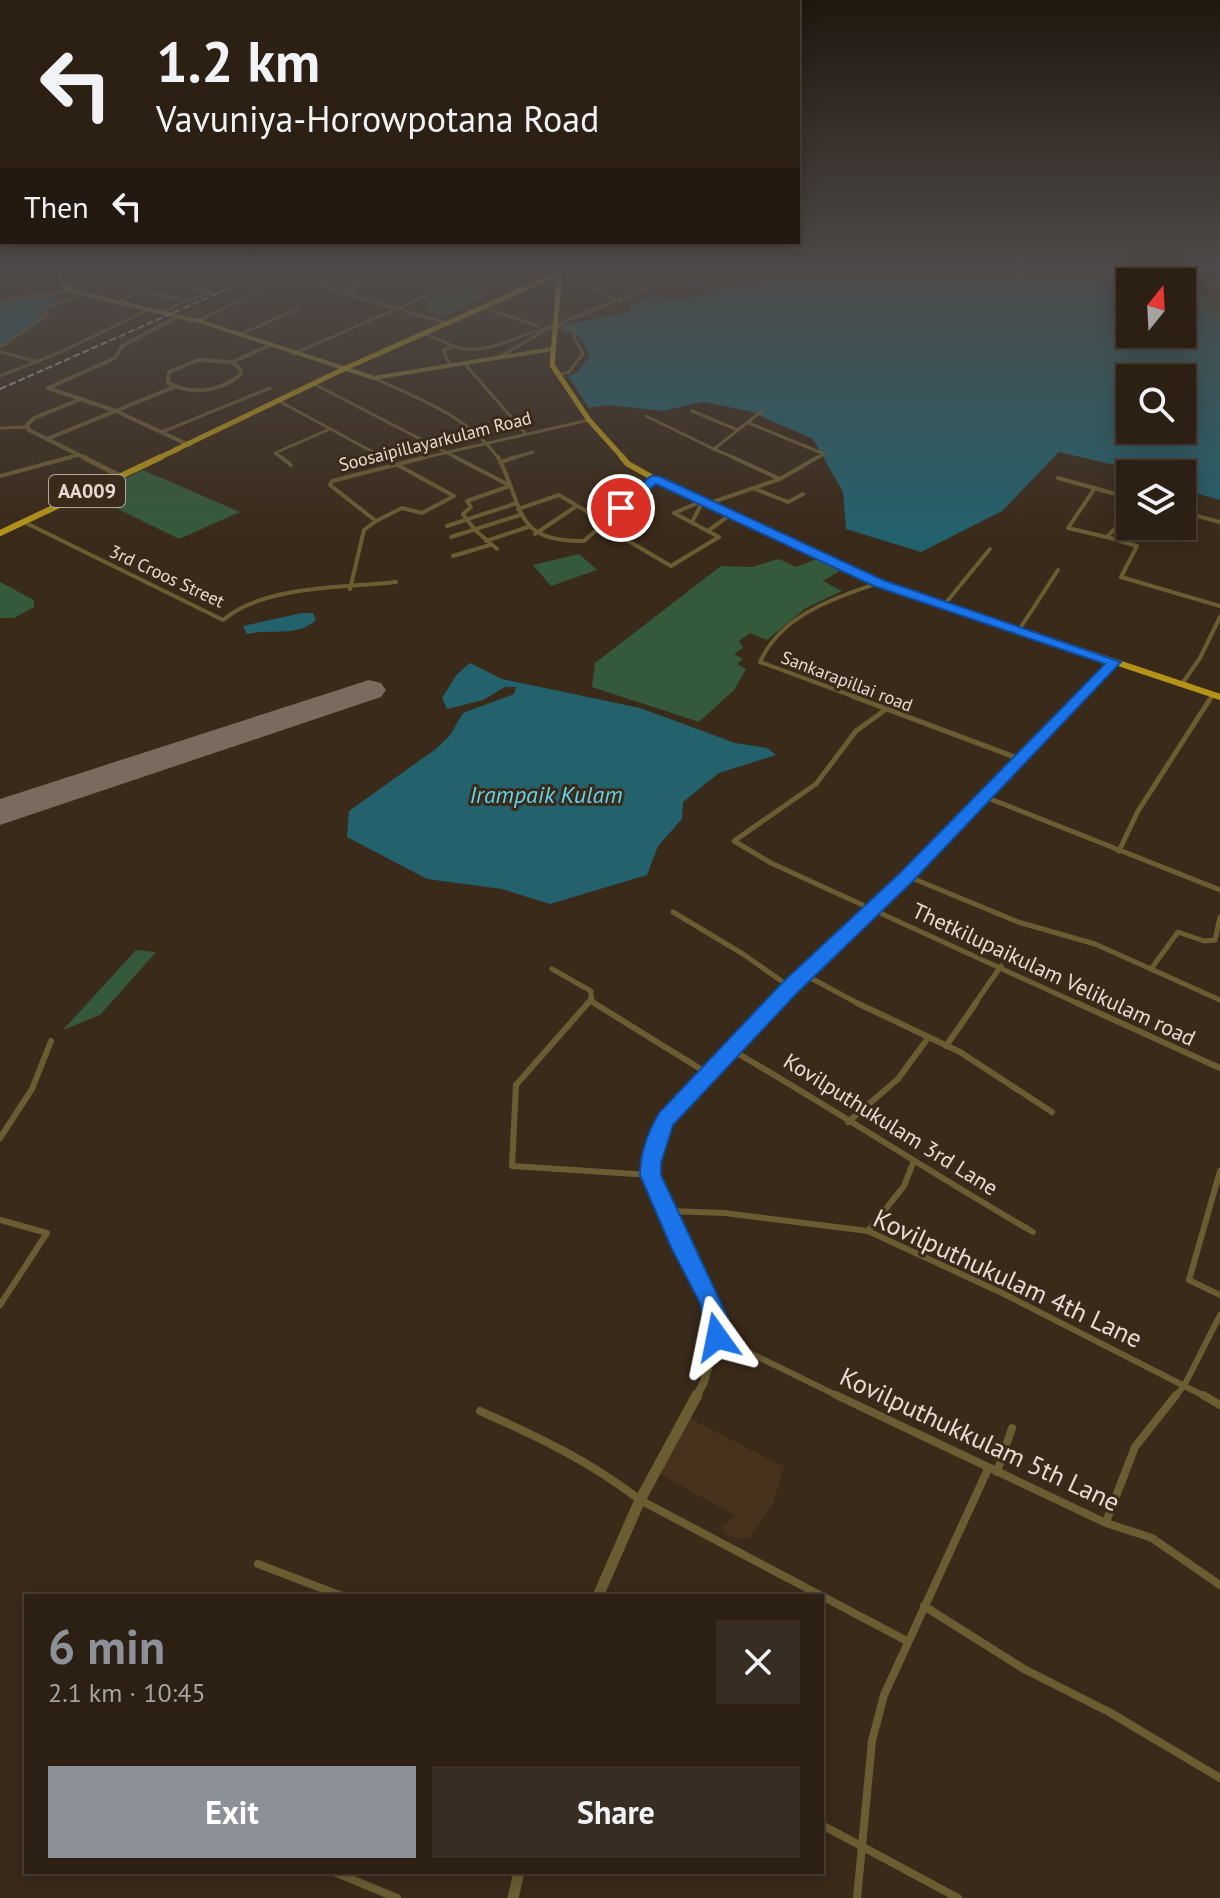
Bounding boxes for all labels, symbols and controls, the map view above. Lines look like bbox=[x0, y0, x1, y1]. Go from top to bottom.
text: 1.2 km bbox=[156, 25, 320, 97]
icon: left bbox=[24, 32, 128, 136]
text: Vavuniya-Horowpotana Road bbox=[156, 95, 599, 142]
icon: left bbox=[105, 184, 149, 228]
text: Then bbox=[24, 187, 89, 226]
north arrow bbox=[1116, 268, 1196, 348]
map controls bbox=[1116, 268, 1196, 540]
button: search bbox=[1116, 364, 1196, 444]
street label: Soosaipillayarkulam Road bbox=[336, 406, 534, 476]
button: layers bbox=[1116, 460, 1196, 540]
pin bbox=[587, 474, 655, 542]
road number: AA009 bbox=[49, 475, 125, 507]
icon: arrive bbox=[599, 486, 643, 530]
street label: 3rd Croos Street bbox=[106, 539, 228, 613]
street label: Sankarapillai road bbox=[778, 645, 916, 717]
water label: Irampaik Kulam bbox=[469, 779, 623, 810]
street label: Thetkilupaikulam Velikulam road bbox=[908, 896, 1200, 1052]
street label: Kovilputhukulam 3rd Lane bbox=[779, 1047, 1003, 1201]
street label: Kovilputhukulam 4th Lane bbox=[868, 1201, 1148, 1355]
position arrow bbox=[675, 1295, 759, 1379]
street label: Kovilputhukkulam 5th Lane bbox=[835, 1360, 1125, 1518]
text: 6 min bbox=[48, 1615, 165, 1677]
button: close bbox=[716, 1620, 800, 1704]
text: 2.1 km · 10:45 bbox=[48, 1676, 206, 1709]
button: Exit bbox=[48, 1766, 416, 1858]
button: Share bbox=[432, 1766, 800, 1858]

